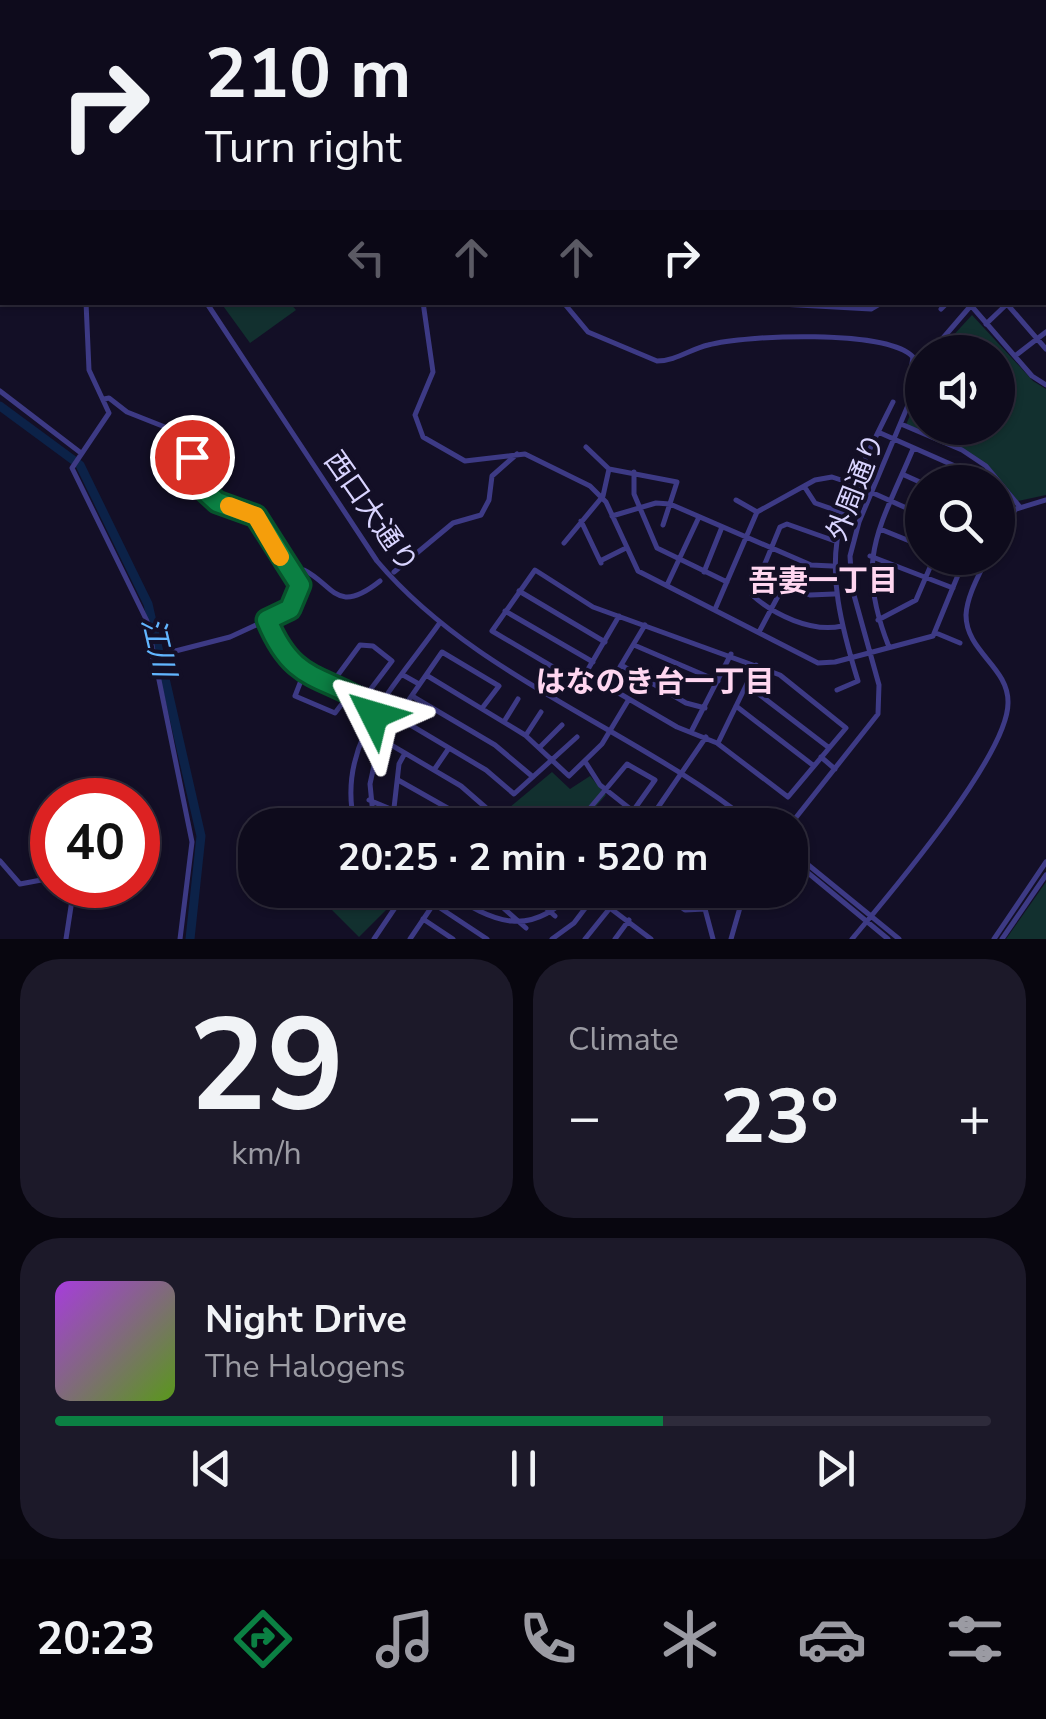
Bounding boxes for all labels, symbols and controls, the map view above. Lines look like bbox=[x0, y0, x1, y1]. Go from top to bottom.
text: 210 m bbox=[205, 26, 411, 122]
icon: right bbox=[40, 40, 170, 170]
text: Turn right bbox=[205, 117, 402, 178]
icon: left bbox=[339, 230, 394, 285]
icon: ahead bbox=[444, 230, 499, 285]
icon: ahead bbox=[549, 230, 604, 285]
icon: right bbox=[654, 230, 709, 285]
map controls bbox=[905, 335, 1015, 575]
button: sound bbox=[905, 335, 1015, 445]
pin bbox=[150, 415, 235, 500]
street label: 外周通り bbox=[818, 428, 894, 546]
icon: arrive bbox=[165, 430, 220, 485]
street label: 西口大通り bbox=[315, 444, 427, 580]
button: search bbox=[905, 465, 1015, 575]
district label: 吾妻一丁目 bbox=[748, 561, 898, 602]
water label: 江川 bbox=[131, 613, 185, 684]
district label: はなのき台一丁目 bbox=[535, 662, 775, 703]
position arrow bbox=[322, 663, 426, 767]
speed limit sign: 40 bbox=[30, 778, 160, 908]
text: 20:25 · 2 min · 520 m bbox=[338, 832, 708, 883]
text: 29 bbox=[188, 978, 345, 1155]
text: Climate bbox=[568, 1018, 679, 1061]
text: 23° bbox=[720, 1066, 839, 1168]
text: − bbox=[568, 1080, 601, 1155]
text: + bbox=[958, 1080, 991, 1155]
text: km/h bbox=[231, 1132, 302, 1175]
text: Night Drive bbox=[205, 1294, 407, 1345]
text: The Halogens bbox=[205, 1345, 405, 1388]
icon: previous bbox=[184, 1441, 239, 1496]
icon: pause bbox=[496, 1441, 551, 1496]
icon: next bbox=[808, 1441, 863, 1496]
icon: directions bbox=[228, 1604, 298, 1674]
icon: music bbox=[370, 1604, 440, 1674]
icon: phone bbox=[513, 1604, 583, 1674]
icon: climate bbox=[655, 1604, 725, 1674]
icon: car bbox=[797, 1604, 867, 1674]
icon: filters bbox=[940, 1604, 1010, 1674]
text: 20:23 bbox=[36, 1609, 155, 1670]

